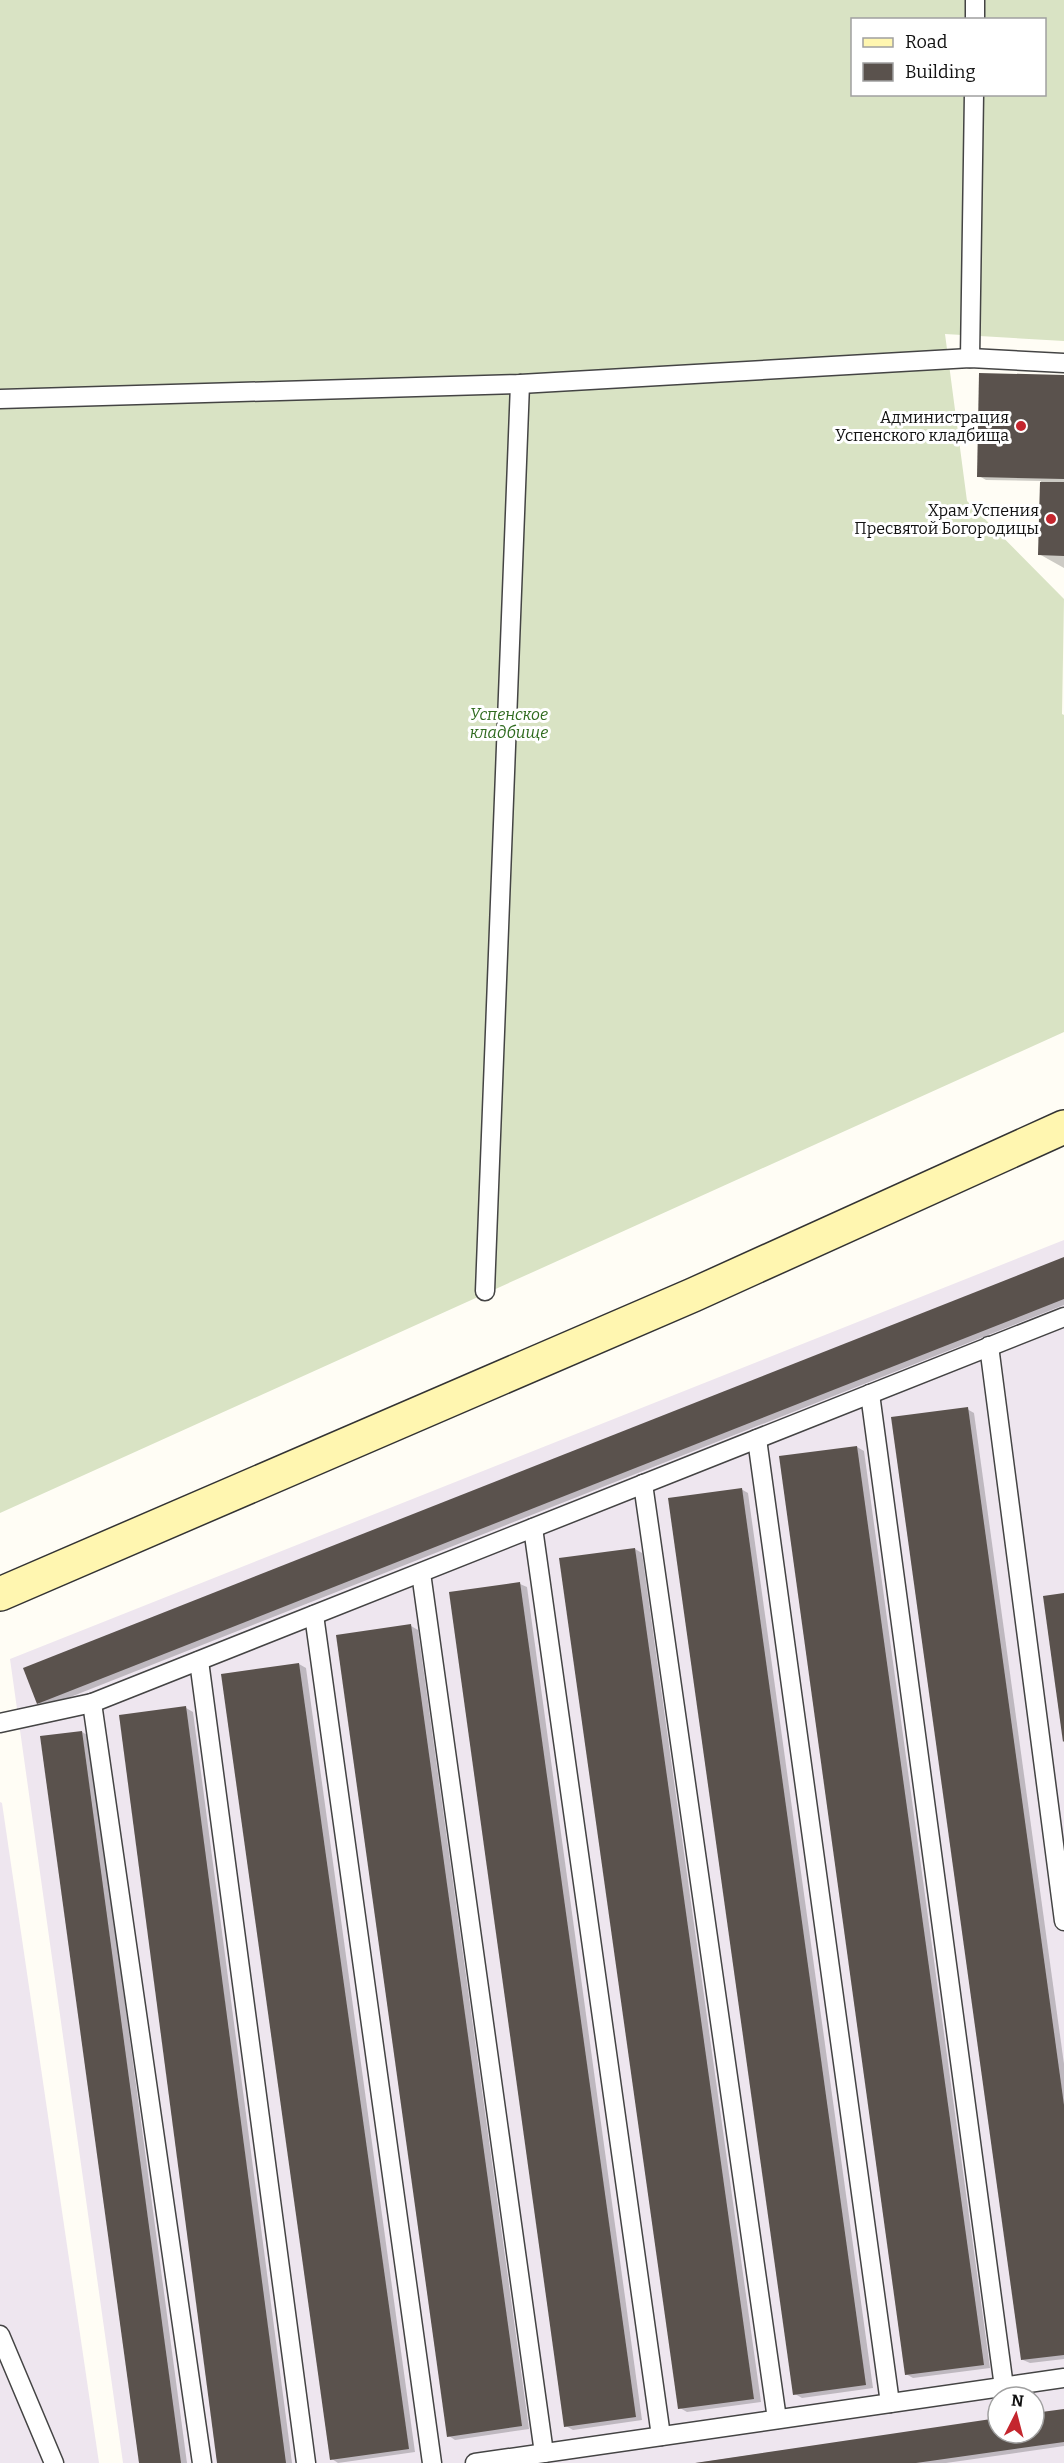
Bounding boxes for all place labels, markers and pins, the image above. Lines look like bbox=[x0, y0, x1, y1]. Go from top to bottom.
place label: Администрация Успенского кладбища bbox=[835, 408, 1009, 445]
marker: Администрация Успенского кладбища bbox=[1014, 419, 1028, 433]
place label: Храм Успения Пресвятой Богородицы bbox=[854, 501, 1039, 538]
marker: Храм Успения Пресвятой Богородицы bbox=[1044, 512, 1058, 526]

